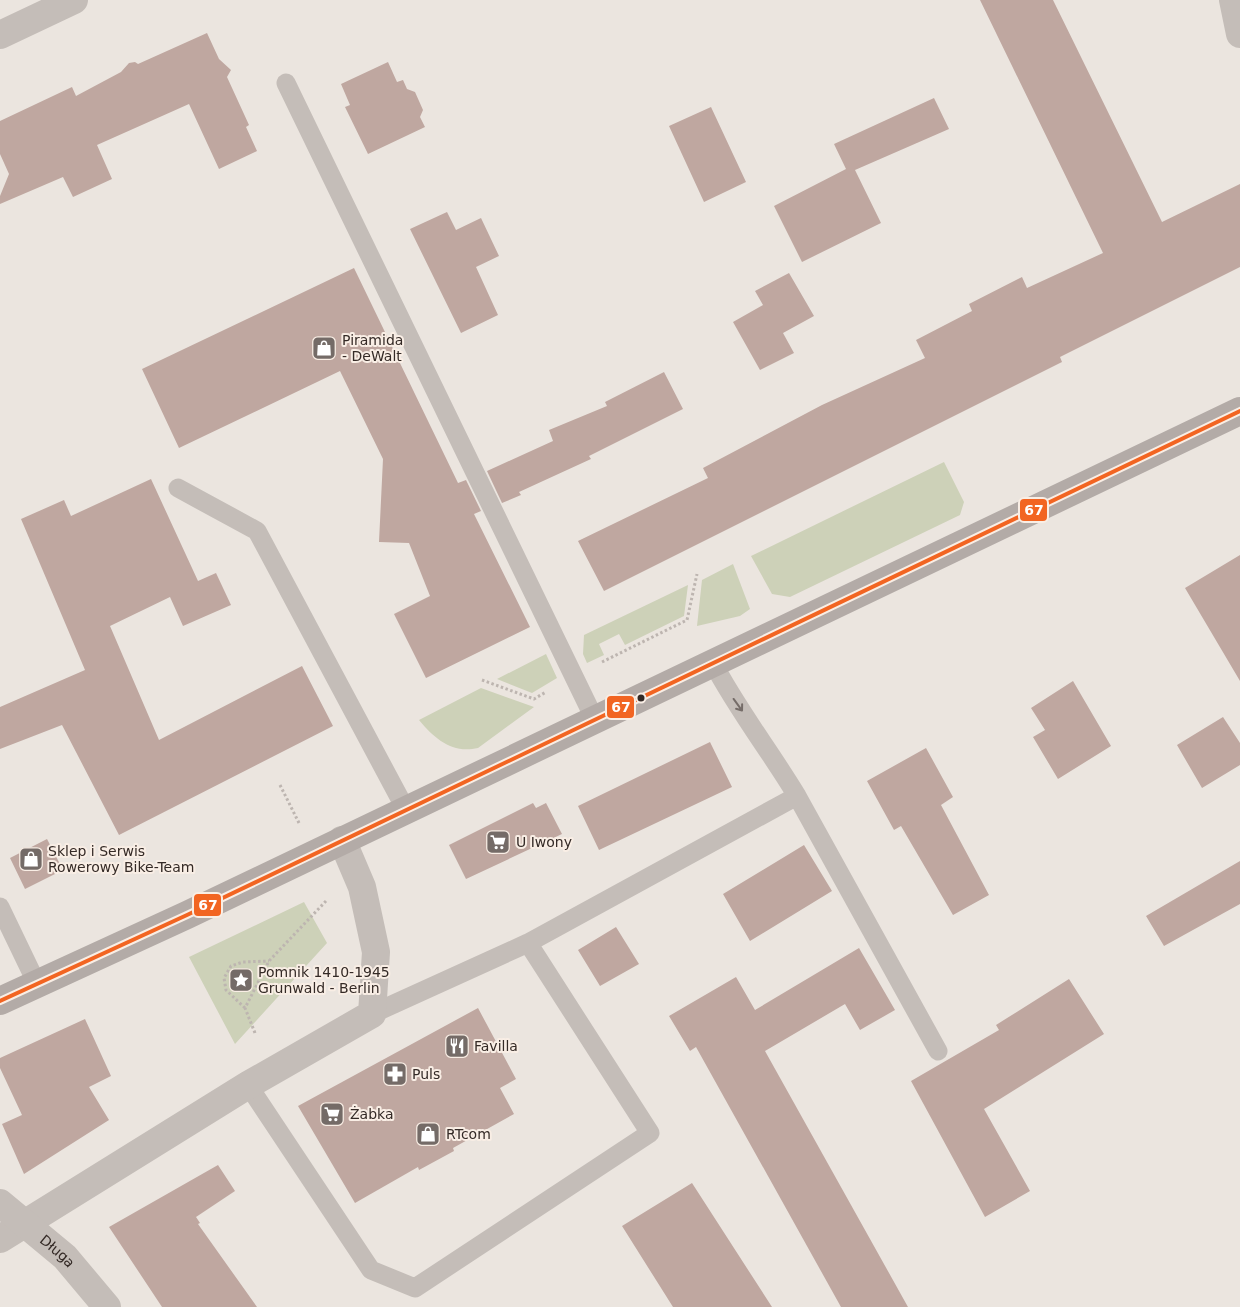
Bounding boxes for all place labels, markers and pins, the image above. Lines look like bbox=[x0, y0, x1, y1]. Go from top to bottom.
place label: Piramida - DeWalt bbox=[342, 332, 403, 364]
shop icon: Piramida - DeWalt bbox=[311, 335, 337, 361]
unlabelled marker bbox=[636, 693, 646, 703]
supermarket icon: U Iwony bbox=[485, 829, 511, 855]
place label: U Iwony bbox=[516, 834, 572, 850]
place label: Sklep i Serwis Rowerowy Bike-Team bbox=[48, 843, 194, 875]
shop icon: Sklep i Serwis Rowerowy Bike-Team bbox=[18, 846, 44, 872]
place label: Pomnik 1410-1945 Grunwald - Berlin bbox=[258, 964, 390, 996]
place icon: Pomnik 1410-1945 Grunwald - Berlin bbox=[228, 967, 254, 993]
restaurant icon: Favilla bbox=[444, 1033, 470, 1059]
place label: Favilla bbox=[474, 1038, 518, 1054]
pharmacy icon: Puls bbox=[382, 1061, 408, 1087]
place label: Puls bbox=[412, 1066, 440, 1082]
supermarket icon: Żabka bbox=[319, 1101, 345, 1127]
place label: Żabka bbox=[350, 1105, 394, 1122]
shop icon: RTcom bbox=[415, 1121, 441, 1147]
place label: RTcom bbox=[446, 1126, 491, 1142]

